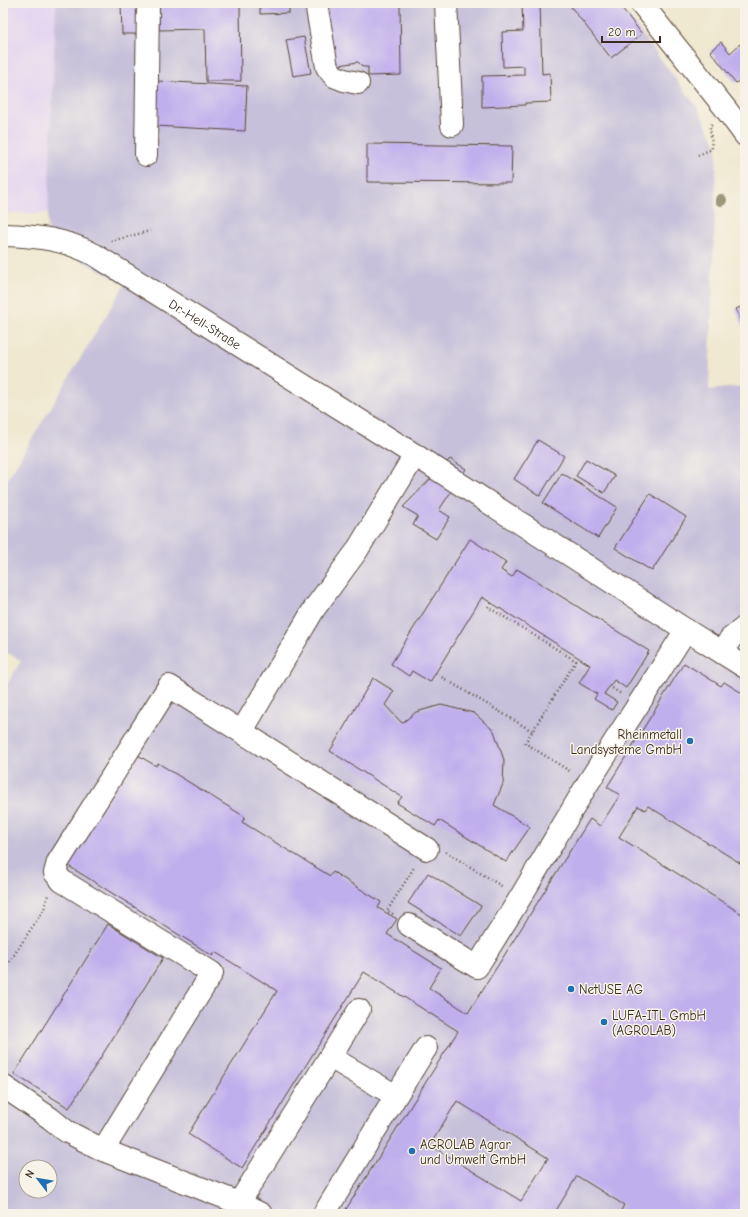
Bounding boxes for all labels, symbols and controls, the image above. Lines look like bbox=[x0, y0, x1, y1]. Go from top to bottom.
scale bar bbox=[602, 18, 660, 44]
text: 20 m bbox=[608, 25, 636, 39]
street label: Dr.-Hell-Straße bbox=[166, 296, 244, 352]
place label: Rheinmetall Landsysteme GmbH bbox=[570, 727, 682, 757]
marker: Rheinmetall Landsysteme GmbH bbox=[685, 736, 695, 746]
place label: NetUSE AG bbox=[579, 982, 643, 997]
marker: NetUSE AG bbox=[566, 984, 576, 994]
place label: LUFA-ITL GmbH (AGROLAB) bbox=[612, 1008, 706, 1038]
marker: LUFA-ITL GmbH (AGROLAB) bbox=[599, 1017, 609, 1027]
place label: AGROLAB Agrar und Umwelt GmbH bbox=[420, 1137, 526, 1167]
marker: AGROLAB Agrar und Umwelt GmbH bbox=[407, 1146, 417, 1156]
north arrow bbox=[18, 1159, 58, 1199]
text: N bbox=[22, 1168, 37, 1181]

